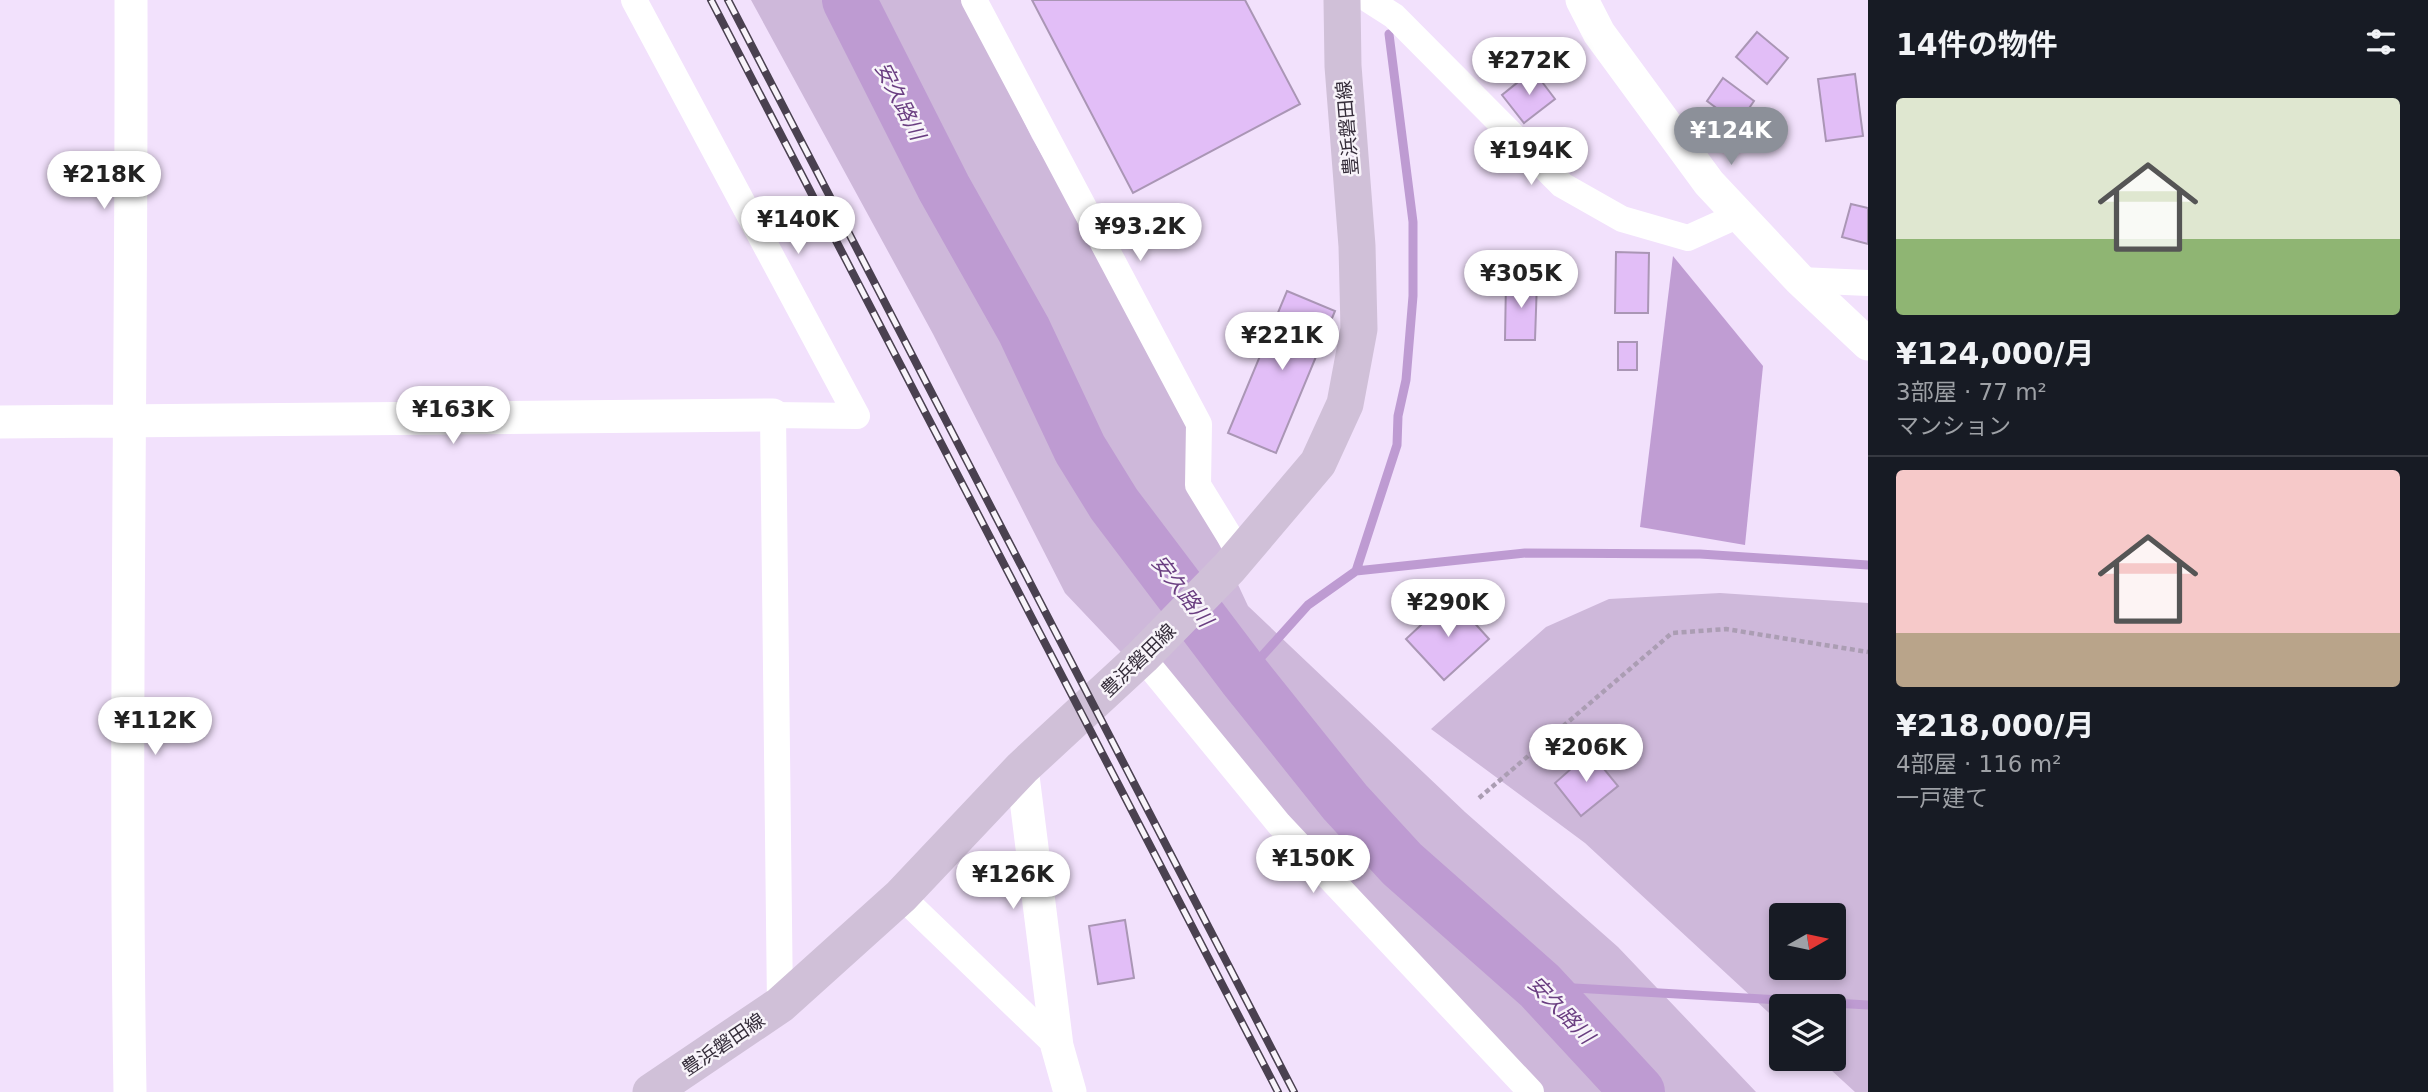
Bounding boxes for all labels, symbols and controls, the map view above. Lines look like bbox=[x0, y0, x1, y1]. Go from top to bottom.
icon: filters bbox=[2362, 23, 2400, 61]
text: 14件の物件 bbox=[1896, 27, 2058, 62]
pin: ¥272K bbox=[1480, 38, 1578, 97]
text: ¥272K bbox=[1488, 47, 1570, 73]
water label: 安久路川 bbox=[870, 58, 931, 146]
street label: 豊浜磐田線 bbox=[1332, 80, 1362, 176]
pin: ¥124K bbox=[1682, 108, 1780, 167]
text: ¥124K bbox=[1690, 117, 1772, 143]
pin: ¥194K bbox=[1482, 128, 1580, 187]
text: ¥194K bbox=[1490, 137, 1572, 163]
icon: home bbox=[2085, 144, 2211, 270]
pin: ¥218K bbox=[55, 152, 153, 211]
text: ¥218K bbox=[63, 161, 145, 187]
pin: ¥140K bbox=[749, 196, 847, 256]
pin: ¥93.2K bbox=[1083, 204, 1197, 263]
text: ¥140K bbox=[757, 206, 839, 232]
text: ¥93.2K bbox=[1095, 213, 1185, 239]
pin: ¥305K bbox=[1472, 250, 1570, 310]
text: ¥305K bbox=[1480, 260, 1562, 286]
pin: ¥221K bbox=[1233, 312, 1331, 372]
text: ¥221K bbox=[1241, 322, 1323, 348]
text: ¥124,000/月 bbox=[1896, 336, 2094, 371]
text: 3部屋 · 77 m² bbox=[1896, 379, 2047, 405]
pin: ¥163K bbox=[404, 386, 502, 446]
text: ¥163K bbox=[412, 396, 494, 422]
text: マンション bbox=[1896, 413, 2011, 439]
icon: home bbox=[2085, 516, 2211, 642]
water label: 安久路川 bbox=[1147, 551, 1219, 633]
pin: ¥290K bbox=[1399, 580, 1497, 639]
text: ¥290K bbox=[1407, 589, 1489, 615]
street label: 豊浜磐田線 bbox=[1096, 619, 1180, 701]
pin: ¥112K bbox=[106, 698, 204, 757]
text: ¥112K bbox=[114, 707, 196, 733]
text: ¥218,000/月 bbox=[1896, 708, 2094, 743]
pin: ¥206K bbox=[1537, 724, 1635, 784]
text: ¥206K bbox=[1545, 734, 1627, 760]
text: 4部屋 · 116 m² bbox=[1896, 751, 2061, 777]
text: 一戸建て bbox=[1896, 785, 1988, 811]
pin: ¥150K bbox=[1264, 836, 1362, 895]
text: ¥150K bbox=[1272, 845, 1354, 871]
pin: ¥126K bbox=[964, 852, 1062, 911]
text: ¥126K bbox=[972, 861, 1054, 887]
north arrow bbox=[1769, 903, 1846, 980]
map controls bbox=[1769, 903, 1846, 1071]
water label: 安久路川 bbox=[1523, 971, 1600, 1050]
button: layers bbox=[1769, 994, 1846, 1071]
street label: 豊浜磐田線 bbox=[677, 1008, 769, 1080]

